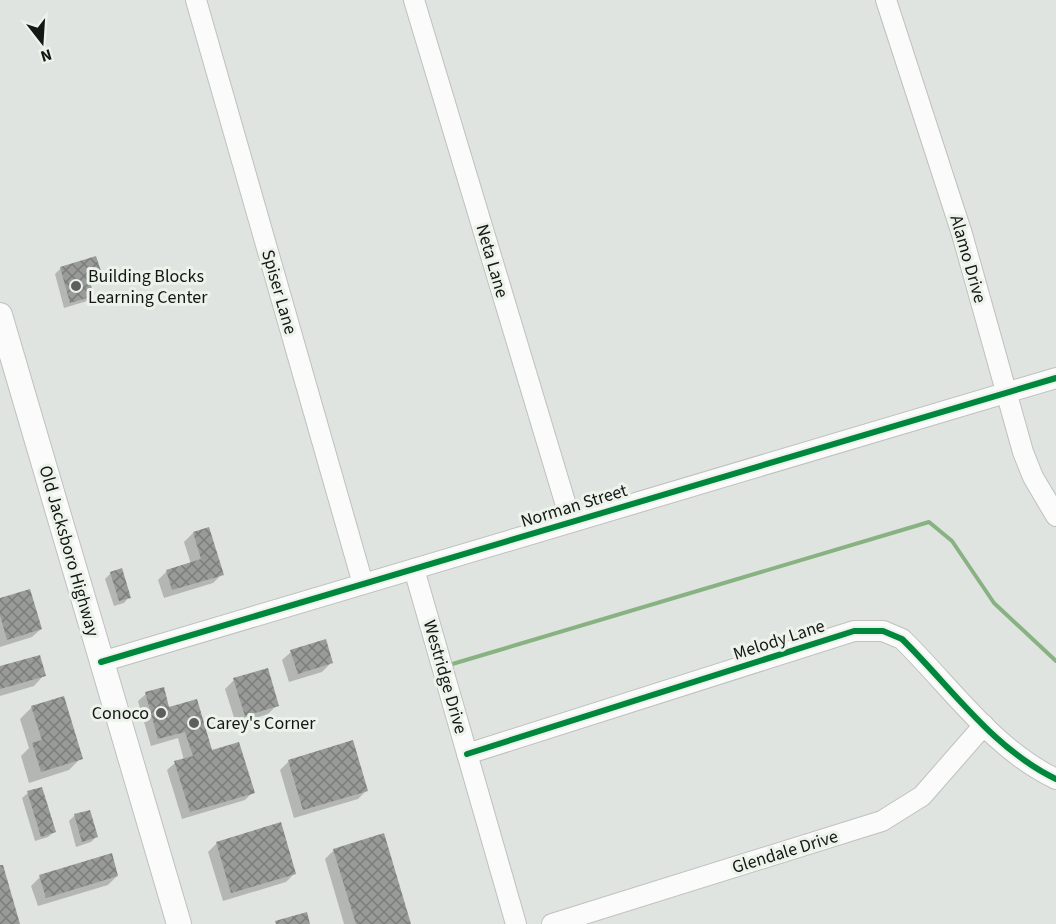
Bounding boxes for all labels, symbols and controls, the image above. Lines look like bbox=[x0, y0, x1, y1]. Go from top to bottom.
north arrow bbox=[12, 12, 72, 72]
text: N bbox=[38, 43, 54, 67]
street label: Alamo Drive bbox=[943, 212, 993, 306]
street label: Neta Lane bbox=[470, 221, 514, 301]
street label: Spiser Lane bbox=[255, 247, 303, 337]
place label: Building Blocks Learning Center bbox=[88, 264, 208, 310]
marker: Building Blocks Learning Center bbox=[69, 279, 83, 293]
street label: Old Jacksboro Highway bbox=[33, 463, 106, 640]
street label: Norman Street bbox=[518, 478, 630, 534]
street label: Melody Lane bbox=[730, 613, 828, 667]
street label: Westridge Drive bbox=[417, 617, 473, 737]
place label: Conoco bbox=[92, 701, 149, 726]
marker: Conoco bbox=[154, 706, 168, 720]
place label: Carey's Corner bbox=[206, 711, 316, 736]
marker: Carey's Corner bbox=[187, 716, 201, 730]
street label: Glendale Drive bbox=[729, 824, 841, 880]

